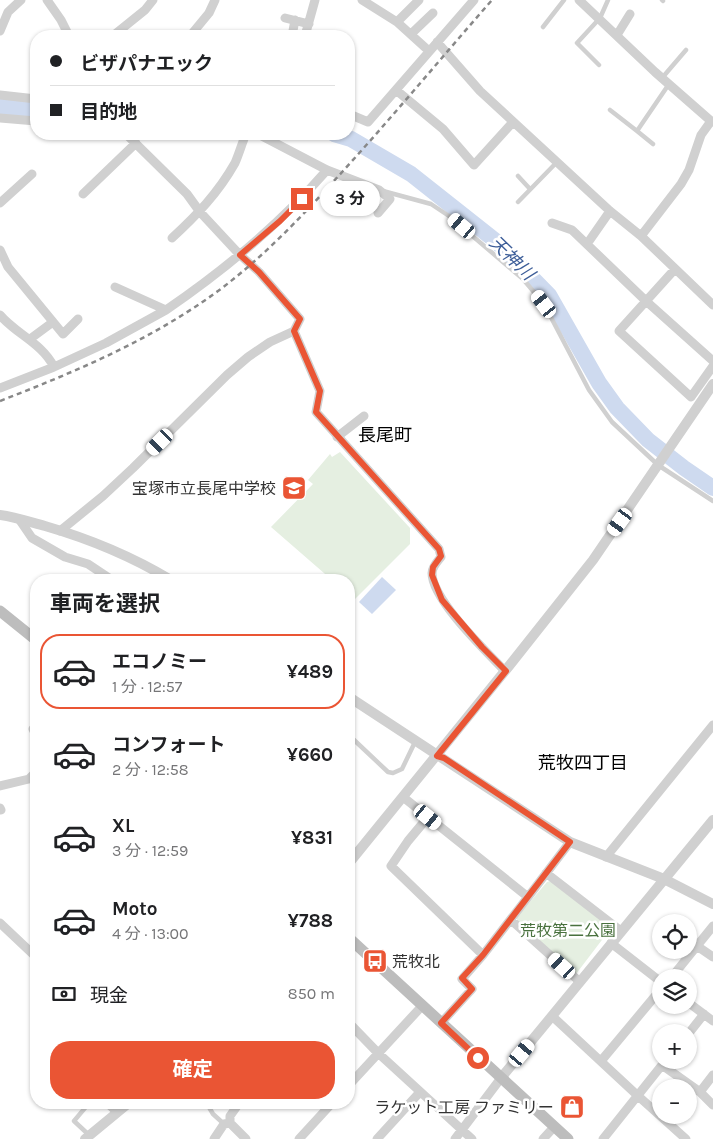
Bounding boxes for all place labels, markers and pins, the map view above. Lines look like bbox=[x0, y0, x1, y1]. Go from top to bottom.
school or university icon: 宝塚市立長尾中学校 bbox=[281, 475, 307, 501]
place label: 宝塚市立長尾中学校 bbox=[132, 479, 276, 498]
bus stop icon: 荒牧北 bbox=[362, 948, 388, 974]
place label: 荒牧北 bbox=[392, 952, 440, 971]
shop icon: ラケット工房 ファミリー bbox=[559, 1094, 585, 1120]
place label: ラケット工房 ファミリー bbox=[374, 1098, 554, 1117]

